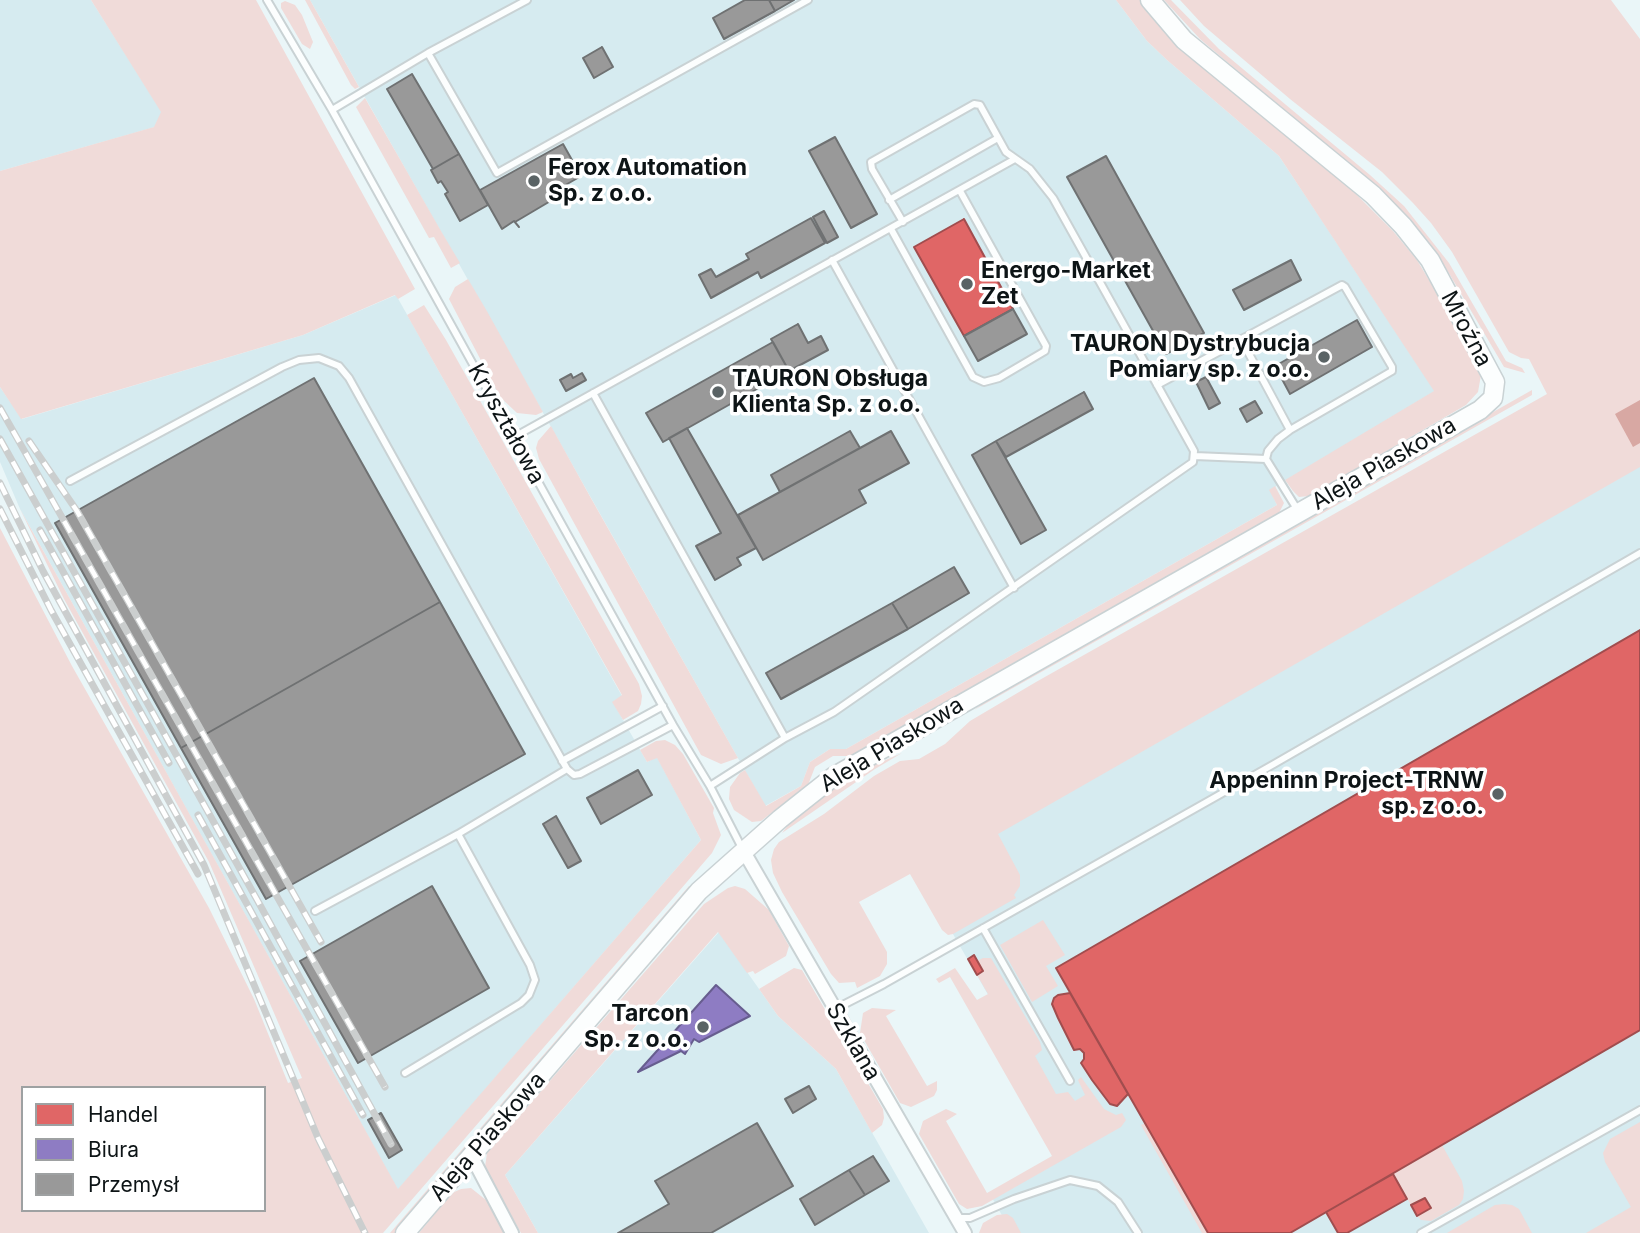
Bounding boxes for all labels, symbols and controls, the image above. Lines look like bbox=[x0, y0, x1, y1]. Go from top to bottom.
place label: Ferox Automation Sp. z o.o. bbox=[548, 154, 747, 208]
marker: Ferox Automation Sp. z o.o. bbox=[526, 173, 542, 189]
place label: Energo-Market Zet bbox=[981, 257, 1151, 311]
marker: Energo-Market Zet bbox=[959, 276, 975, 292]
street label: Mroźna bbox=[1435, 286, 1497, 372]
place label: TAURON Dystrybucja Pomiary sp. z o.o. bbox=[1070, 330, 1310, 384]
marker: TAURON Dystrybucja Pomiary sp. z o.o. bbox=[1316, 349, 1332, 365]
street label: Kryształowa bbox=[462, 359, 550, 489]
place label: TAURON Obsługa Klienta Sp. z o.o. bbox=[732, 365, 928, 419]
marker: TAURON Obsługa Klienta Sp. z o.o. bbox=[710, 384, 726, 400]
street label: Aleja Piaskowa bbox=[1307, 411, 1461, 517]
street label: Aleja Piaskowa bbox=[815, 691, 969, 799]
place label: Appeninn Project-TRNW sp. z o.o. bbox=[1209, 767, 1484, 821]
marker: Appeninn Project-TRNW sp. z o.o. bbox=[1490, 786, 1506, 802]
street label: Szklana bbox=[820, 998, 886, 1086]
place label: Tarcon Sp. z o.o. bbox=[584, 1000, 689, 1054]
marker: Tarcon Sp. z o.o. bbox=[695, 1019, 711, 1035]
street label: Aleja Piaskowa bbox=[424, 1067, 552, 1207]
legend bbox=[21, 1086, 266, 1212]
text: Handel bbox=[88, 1102, 158, 1127]
text: Biura bbox=[88, 1137, 139, 1162]
text: Przemysł bbox=[88, 1172, 179, 1197]

